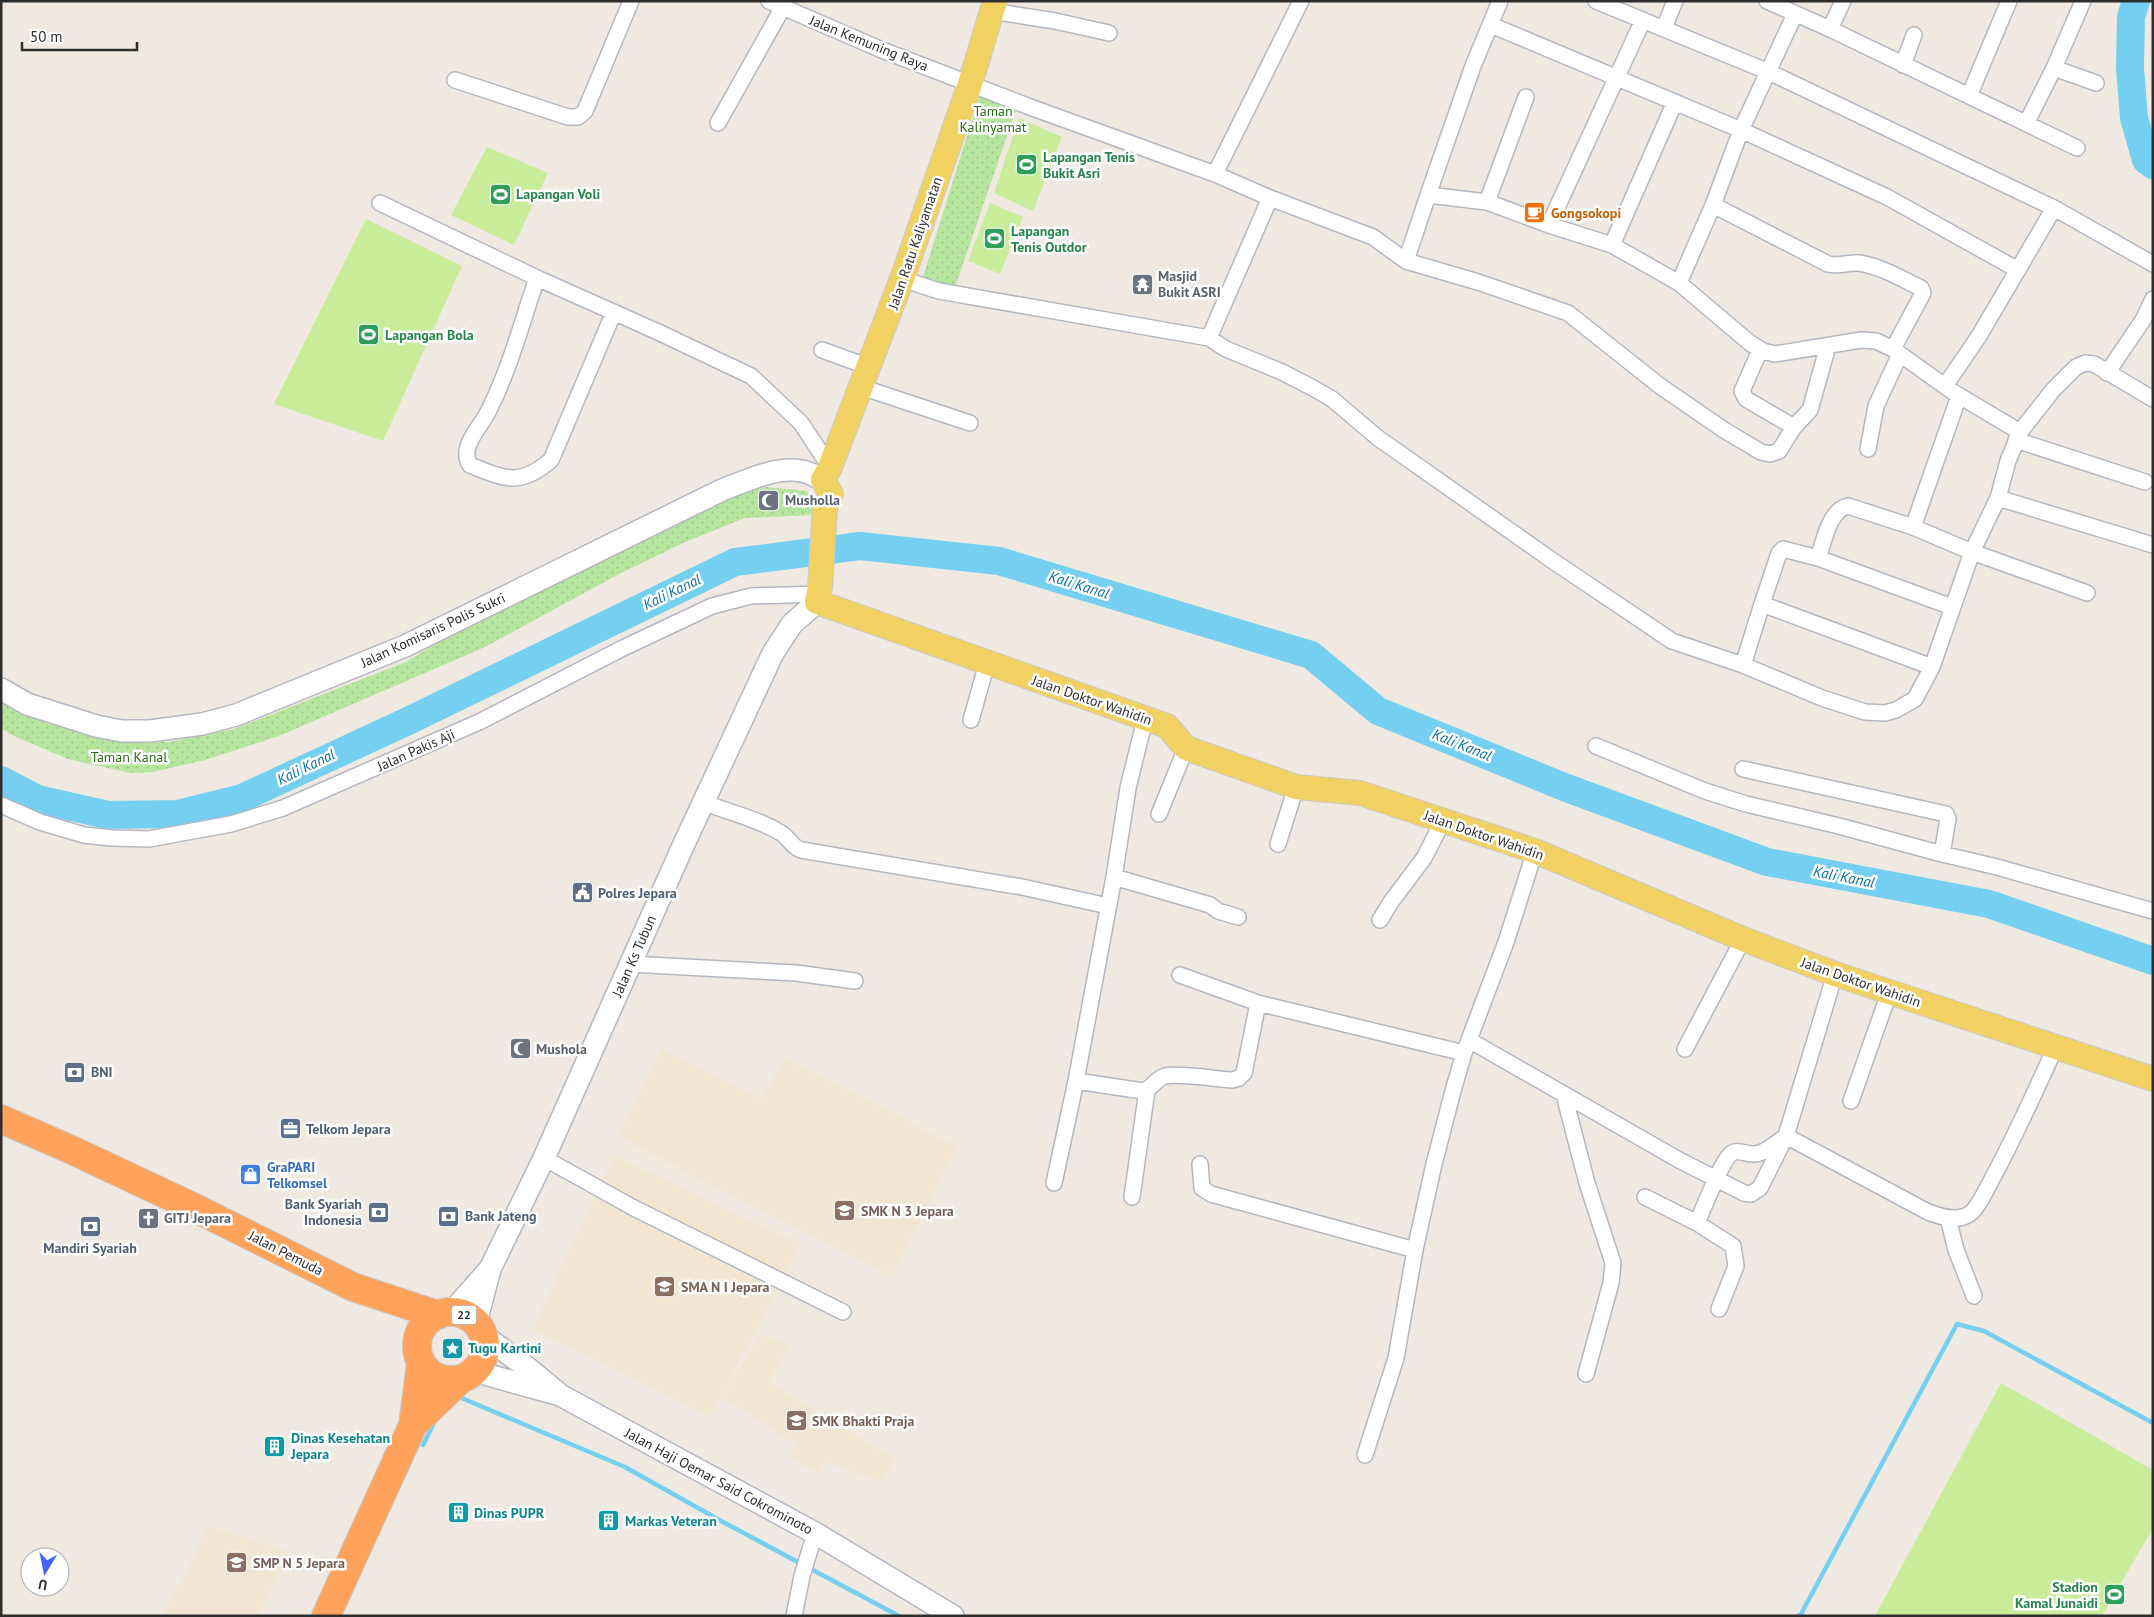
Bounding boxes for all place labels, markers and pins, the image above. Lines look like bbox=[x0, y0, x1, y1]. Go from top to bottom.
place label: Lapangan Tenis Bukit Asri bbox=[1043, 148, 1135, 182]
sports icon: Lapangan Tenis Bukit Asri bbox=[1015, 153, 1039, 177]
sports icon: Lapangan Voli bbox=[488, 182, 512, 206]
place label: Lapangan Voli bbox=[516, 185, 600, 203]
cafe icon: Gongsokopi bbox=[1523, 201, 1547, 225]
place label: Gongsokopi bbox=[1551, 204, 1621, 222]
place label: Lapangan Tenis Outdor bbox=[1011, 222, 1087, 256]
sports icon: Lapangan Tenis Outdor bbox=[983, 227, 1007, 251]
place label: Masjid Bukit ASRI bbox=[1158, 267, 1221, 301]
temple icon: Masjid Bukit ASRI bbox=[1130, 272, 1154, 296]
sports icon: Lapangan Bola bbox=[357, 323, 381, 347]
place label: Lapangan Bola bbox=[385, 326, 474, 344]
mosque icon: Musholla bbox=[757, 488, 781, 512]
place label: Musholla bbox=[785, 491, 840, 509]
public building icon: Polres Jepara bbox=[570, 881, 594, 905]
place label: Polres Jepara bbox=[598, 884, 677, 902]
mosque icon: Mushola bbox=[508, 1037, 532, 1061]
place label: Mushola bbox=[536, 1040, 587, 1058]
bank icon: BNI bbox=[63, 1060, 87, 1084]
place label: BNI bbox=[91, 1063, 112, 1081]
office icon: Telkom Jepara bbox=[278, 1117, 302, 1141]
place label: Telkom Jepara bbox=[306, 1120, 391, 1138]
place label: GraPARI Telkomsel bbox=[267, 1158, 328, 1192]
shop icon: GraPARI Telkomsel bbox=[239, 1163, 263, 1187]
place label: Bank Syariah Indonesia bbox=[285, 1195, 362, 1229]
school or university icon: SMK N 3 Jepara bbox=[833, 1199, 857, 1223]
bank icon: Bank Syariah Indonesia bbox=[366, 1200, 390, 1224]
place label: SMK N 3 Jepara bbox=[861, 1202, 954, 1220]
bank icon: Bank Jateng bbox=[437, 1204, 461, 1228]
church icon: GITJ Jepara bbox=[136, 1206, 160, 1230]
place label: Bank Jateng bbox=[465, 1207, 537, 1225]
place label: GITJ Jepara bbox=[164, 1209, 231, 1227]
bank icon: Mandiri Syariah bbox=[78, 1214, 102, 1238]
place label: Mandiri Syariah bbox=[43, 1239, 137, 1257]
school or university icon: SMA N I Jepara bbox=[653, 1275, 677, 1299]
place label: SMA N I Jepara bbox=[681, 1278, 769, 1296]
place icon: Tugu Kartini bbox=[440, 1336, 464, 1360]
place label: Tugu Kartini bbox=[468, 1339, 542, 1357]
school or university icon: SMK Bhakti Praja bbox=[784, 1409, 808, 1433]
place label: SMK Bhakti Praja bbox=[812, 1412, 915, 1430]
place label: Dinas Kesehatan Jepara bbox=[290, 1429, 390, 1463]
building icon: Dinas Kesehatan Jepara bbox=[263, 1434, 287, 1458]
building icon: Dinas PUPR bbox=[446, 1501, 470, 1525]
place label: Dinas PUPR bbox=[474, 1504, 545, 1522]
building icon: Markas Veteran bbox=[597, 1509, 621, 1533]
place label: Markas Veteran bbox=[625, 1512, 717, 1530]
school or university icon: SMP N 5 Jepara bbox=[225, 1551, 249, 1575]
place label: SMP N 5 Jepara bbox=[253, 1554, 345, 1572]
place label: Stadion Kamal Junaidi bbox=[2015, 1578, 2098, 1612]
sports icon: Stadion Kamal Junaidi bbox=[2102, 1583, 2126, 1607]

